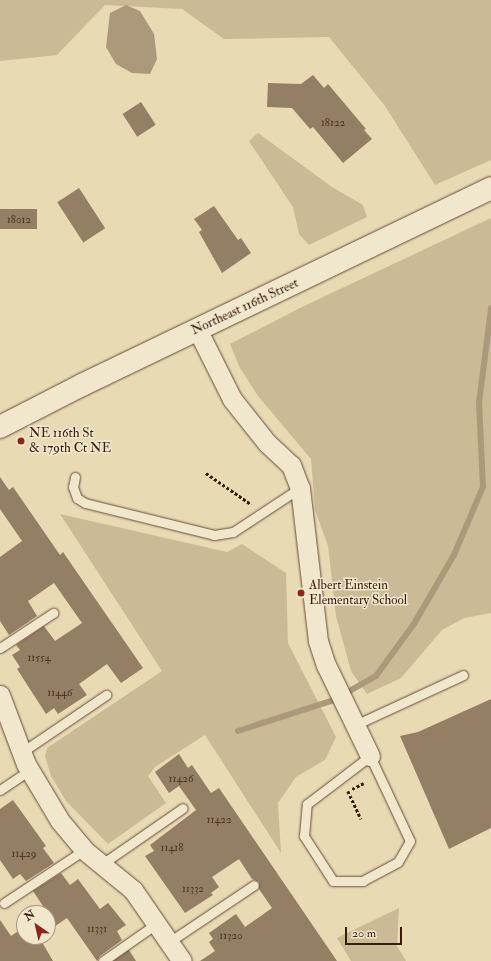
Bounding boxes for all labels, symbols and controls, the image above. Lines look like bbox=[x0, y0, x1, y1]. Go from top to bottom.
house number: 18122 bbox=[321, 116, 345, 130]
house number: 18012 bbox=[7, 213, 31, 227]
street label: Northeast 116th Street bbox=[189, 275, 301, 339]
place label: NE 116th St & 179th Ct NE bbox=[29, 426, 111, 457]
marker: NE 116th St & 179th Ct NE bbox=[16, 436, 26, 446]
place label: Albert Einstein Elementary School bbox=[309, 578, 407, 609]
marker: Albert Einstein Elementary School bbox=[296, 588, 306, 598]
house number: 11554 bbox=[27, 651, 51, 665]
house number: 11446 bbox=[47, 686, 73, 700]
house number: 11426 bbox=[169, 772, 193, 786]
house number: 11422 bbox=[207, 813, 231, 827]
house number: 11418 bbox=[161, 841, 183, 855]
house number: 11429 bbox=[12, 847, 36, 861]
house number: 11332 bbox=[182, 882, 204, 896]
north arrow bbox=[16, 905, 56, 945]
text: N bbox=[22, 907, 37, 924]
scale bar bbox=[347, 919, 404, 945]
house number: 11331 bbox=[87, 922, 107, 936]
text: 20 m bbox=[352, 926, 376, 941]
house number: 11320 bbox=[219, 929, 243, 943]

